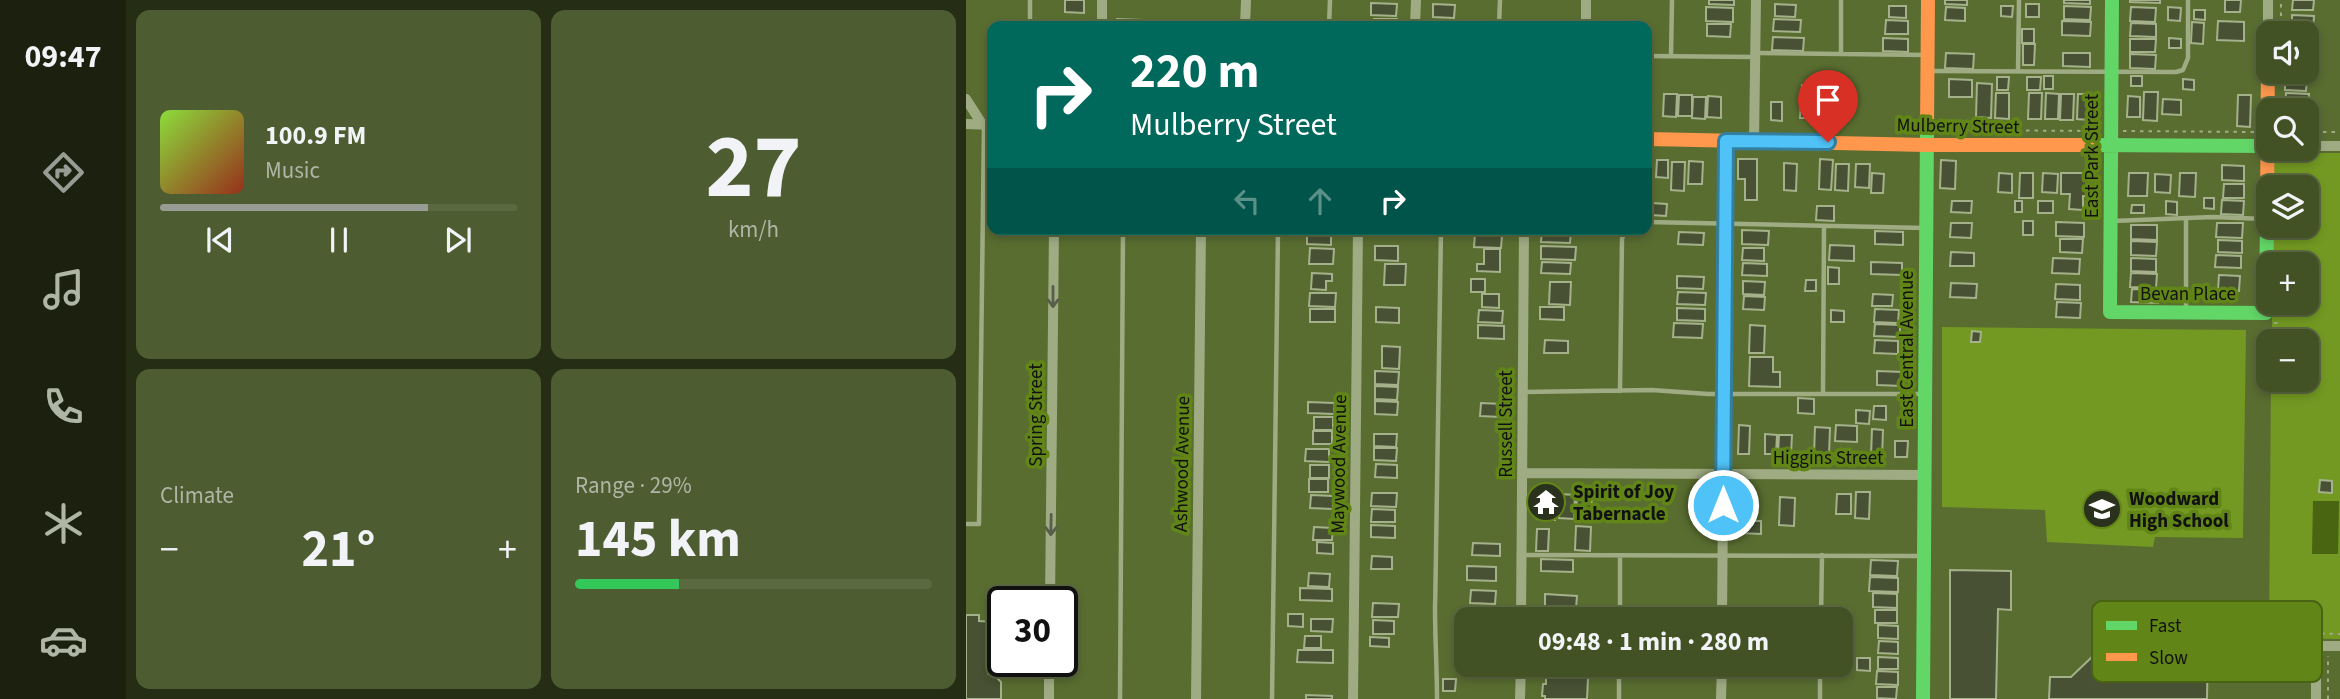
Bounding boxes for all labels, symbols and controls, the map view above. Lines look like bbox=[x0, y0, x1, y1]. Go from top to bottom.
map controls bbox=[2256, 21, 2319, 392]
button: sound bbox=[2256, 21, 2319, 84]
text: 09:47 bbox=[24, 34, 102, 80]
text: 220 m bbox=[1130, 37, 1259, 107]
icon: right bbox=[1015, 49, 1106, 140]
pin bbox=[1798, 70, 1858, 142]
icon: arrive bbox=[1809, 81, 1847, 119]
street label: East Park Street bbox=[2079, 93, 2106, 218]
button: search bbox=[2256, 98, 2319, 161]
text: Mulberry Street bbox=[1130, 102, 1337, 148]
text: 27 bbox=[705, 103, 802, 232]
street label: Mulberry Street bbox=[1896, 112, 2020, 141]
text: 100.9 FM bbox=[265, 117, 366, 154]
icon: directions bbox=[39, 148, 88, 197]
text: Music bbox=[265, 154, 320, 187]
button: layers bbox=[2256, 175, 2319, 238]
icon: left bbox=[1228, 182, 1266, 220]
icon: ahead bbox=[1301, 182, 1339, 220]
icon: right bbox=[1374, 182, 1412, 220]
text: km/h bbox=[728, 213, 779, 246]
icon: previous bbox=[201, 221, 239, 259]
icon: pause bbox=[320, 221, 358, 259]
icon: next bbox=[439, 221, 477, 259]
button: + bbox=[2256, 252, 2319, 315]
icon: music bbox=[39, 265, 88, 314]
street label: East Central Avenue bbox=[1894, 270, 1921, 428]
street label: Bevan Place bbox=[2140, 281, 2236, 308]
one-way arrow bbox=[1047, 286, 1060, 309]
button: − bbox=[2256, 329, 2319, 392]
street label: Spring Street bbox=[1023, 363, 1050, 467]
street label: Russell Street bbox=[1493, 370, 1520, 478]
icon: phone bbox=[39, 382, 88, 431]
street label: Maywood Avenue bbox=[1325, 394, 1354, 534]
street label: Ashwood Avenue bbox=[1168, 396, 1197, 532]
street label: Higgins Street bbox=[1773, 445, 1884, 472]
position arrow bbox=[1686, 468, 1760, 542]
text: Range · 29% bbox=[575, 469, 692, 502]
text: Climate bbox=[160, 479, 234, 512]
place label: Spirit of Joy Tabernacle bbox=[1573, 479, 1674, 528]
temple icon: Spirit of Joy Tabernacle bbox=[1525, 481, 1567, 523]
place label: Woodward High School bbox=[2129, 486, 2229, 535]
school or university icon: Woodward High School bbox=[2081, 488, 2123, 530]
icon: climate bbox=[39, 499, 88, 548]
text: 145 km bbox=[575, 503, 741, 577]
text: 21° bbox=[302, 513, 375, 587]
one-way arrow bbox=[1044, 513, 1058, 536]
text: − bbox=[160, 523, 179, 577]
text: + bbox=[498, 523, 517, 577]
speed limit sign: 30 bbox=[987, 586, 1078, 677]
legend bbox=[2092, 601, 2322, 682]
text: Fast bbox=[2149, 613, 2182, 640]
icon: car bbox=[39, 616, 88, 665]
text: 09:48 · 1 min · 280 m bbox=[1538, 623, 1769, 660]
text: Slow bbox=[2149, 645, 2188, 672]

